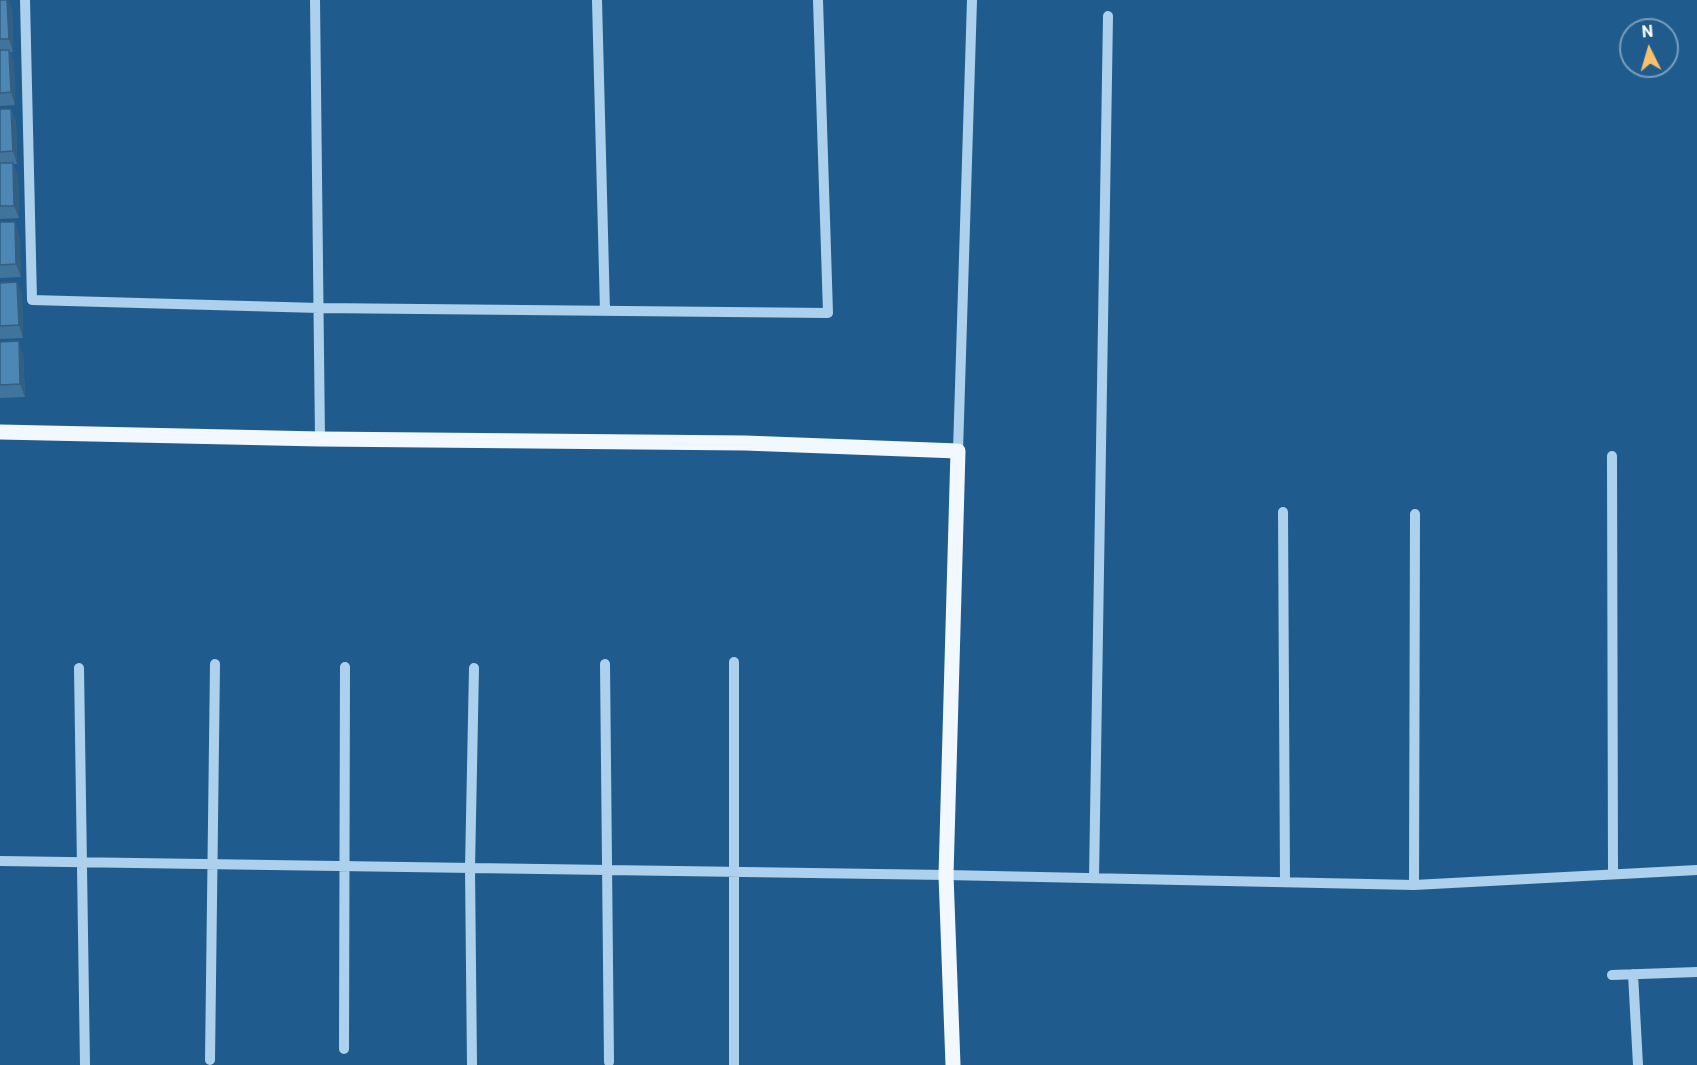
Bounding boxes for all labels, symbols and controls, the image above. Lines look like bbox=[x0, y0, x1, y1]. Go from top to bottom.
north arrow bbox=[1619, 18, 1679, 78]
text: N bbox=[1641, 22, 1654, 42]

